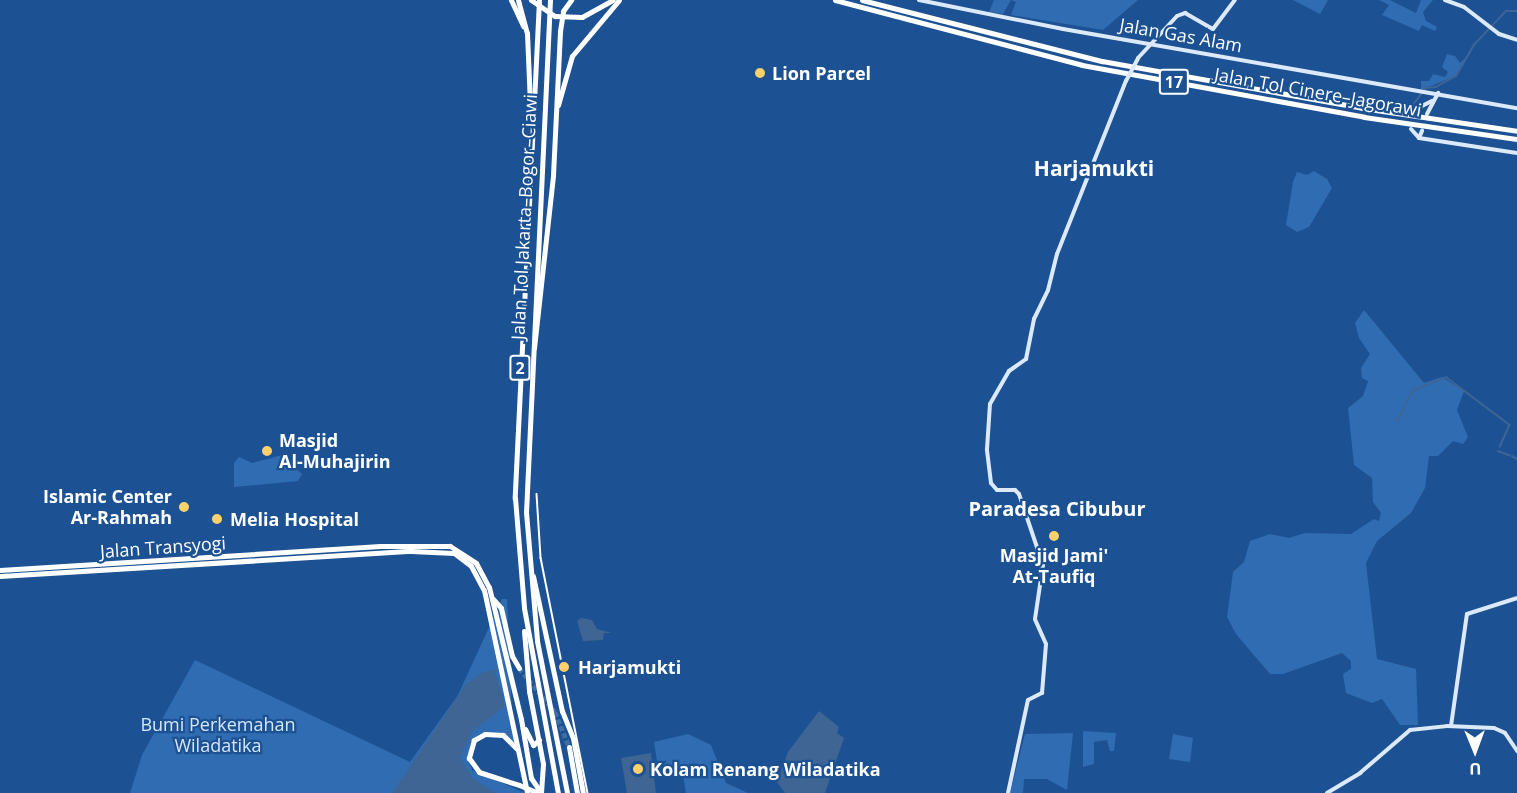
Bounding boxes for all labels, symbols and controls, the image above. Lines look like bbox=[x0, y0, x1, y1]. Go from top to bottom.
street label: Jalan Gas Alam bbox=[1118, 14, 1244, 56]
place label: Lion Parcel bbox=[772, 62, 871, 84]
street label: Jalan Tol Cinere–Jagorawi bbox=[1213, 63, 1423, 121]
marker: Lion Parcel bbox=[753, 66, 767, 80]
road number: 17 bbox=[1158, 69, 1190, 95]
street label: Jalan Tol Jakarta–Bogor–Ciawi bbox=[507, 94, 541, 340]
district label: Harjamukti bbox=[1034, 155, 1154, 181]
road number: 2 bbox=[508, 355, 532, 381]
place label: Masjid Al-Muhajirin bbox=[279, 430, 391, 472]
marker: Masjid Al-Muhajirin bbox=[260, 444, 274, 458]
place label: Islamic Center Ar-Rahmah bbox=[43, 486, 172, 528]
district label: Paradesa Cibubur bbox=[968, 496, 1146, 520]
marker: Islamic Center Ar-Rahmah bbox=[177, 500, 191, 514]
place label: Melia Hospital bbox=[230, 508, 359, 530]
marker: Melia Hospital bbox=[208, 510, 226, 528]
marker: Masjid Jami' At-Taufiq bbox=[1047, 529, 1061, 543]
street label: Jalan Transyogi bbox=[99, 532, 227, 562]
place label: Masjid Jami' At-Taufiq bbox=[1000, 545, 1108, 588]
place label: Harjamukti bbox=[578, 656, 681, 678]
marker: Harjamukti bbox=[555, 658, 573, 676]
park label: Bumi Perkemahan Wiladatika bbox=[140, 714, 296, 756]
north arrow bbox=[1445, 721, 1505, 781]
place label: Kolam Renang Wiladatika bbox=[650, 758, 881, 780]
text: U bbox=[1469, 758, 1482, 780]
marker: Kolam Renang Wiladatika bbox=[631, 762, 645, 776]

